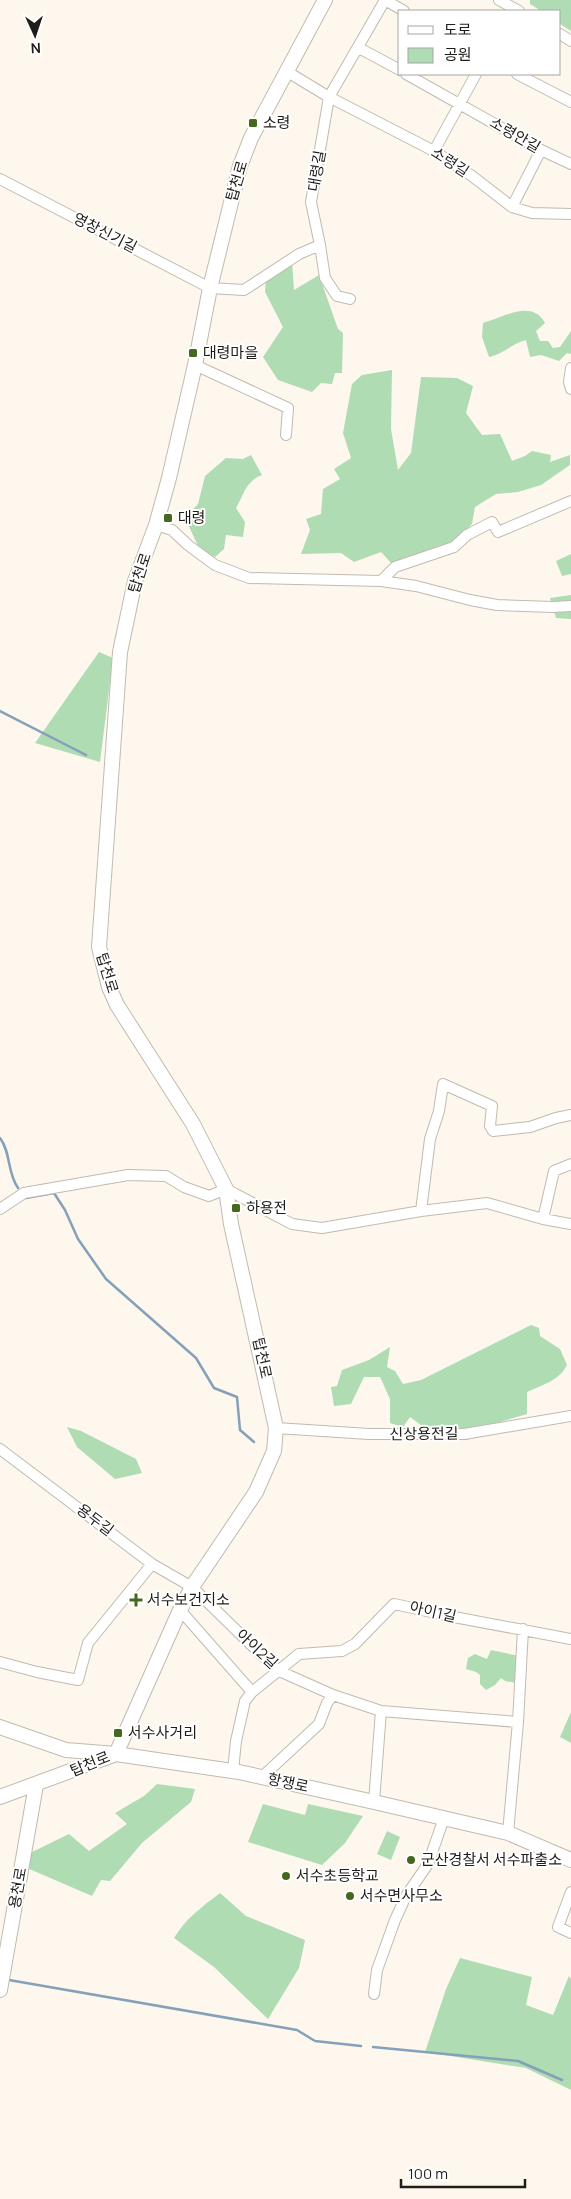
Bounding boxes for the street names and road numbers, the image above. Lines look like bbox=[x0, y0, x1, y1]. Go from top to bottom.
street label: 소령안길 bbox=[486, 112, 544, 157]
street label: 소령길 bbox=[427, 141, 473, 182]
street label: 대령길 bbox=[303, 149, 330, 193]
street label: 탑천로 bbox=[221, 158, 252, 204]
street label: 영창신기길 bbox=[70, 208, 141, 258]
street label: 탑천로 bbox=[123, 550, 156, 596]
street label: 탑천로 bbox=[91, 950, 124, 996]
street label: 탑천로 bbox=[248, 1335, 277, 1380]
street label: 신상용전길 bbox=[389, 1422, 459, 1445]
street label: 용두길 bbox=[72, 1499, 118, 1540]
street label: 아이1길 bbox=[408, 1596, 459, 1627]
street label: 아이2길 bbox=[232, 1624, 283, 1673]
street label: 탑천로 bbox=[67, 1746, 113, 1781]
street label: 항쟁로 bbox=[266, 1768, 311, 1797]
street label: 용천로 bbox=[4, 1866, 31, 1910]

